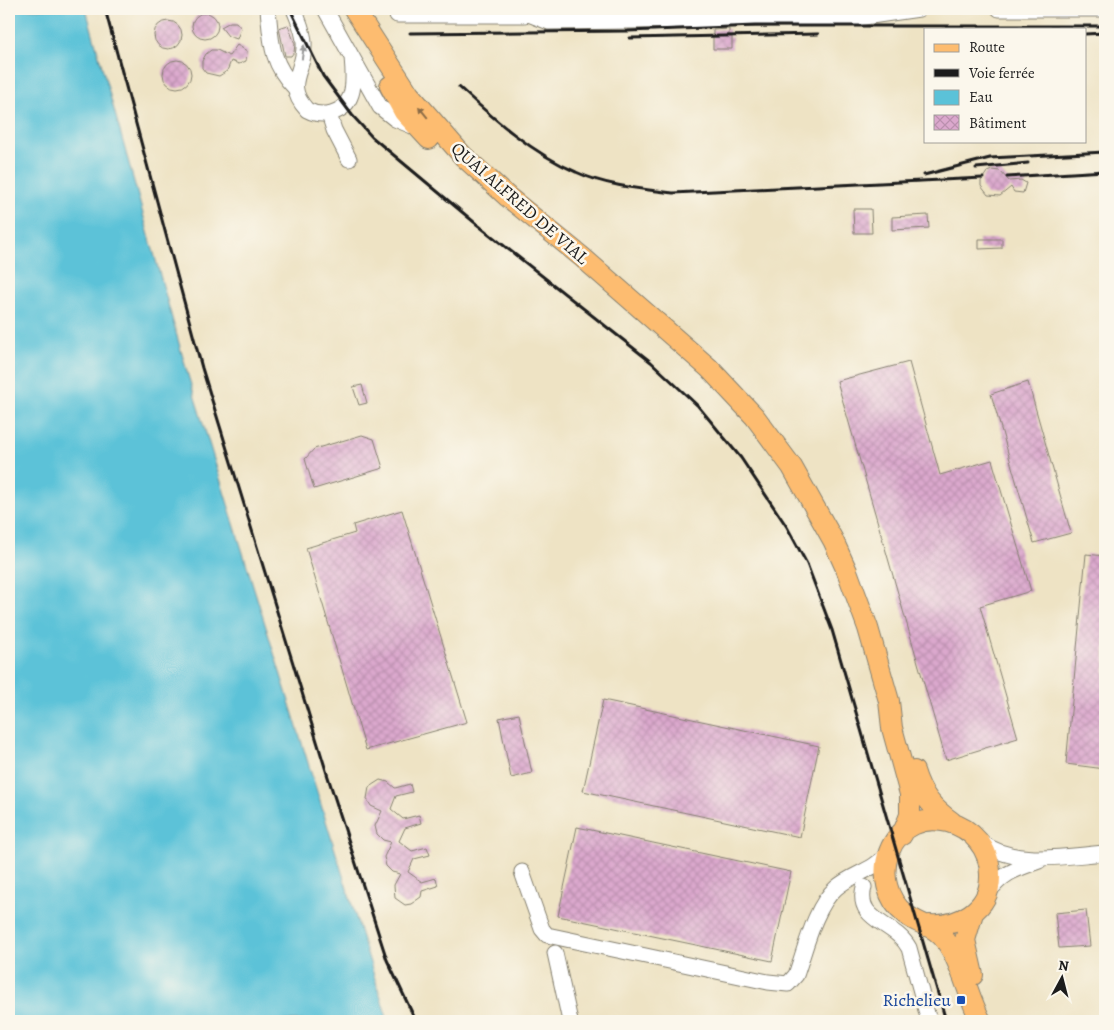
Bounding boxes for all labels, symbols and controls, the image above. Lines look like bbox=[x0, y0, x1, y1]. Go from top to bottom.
legend bbox=[924, 28, 1086, 142]
text: Route bbox=[969, 37, 1005, 57]
one-way arrow bbox=[300, 44, 308, 60]
text: Voie ferrée bbox=[968, 63, 1035, 83]
text: Eau bbox=[969, 87, 994, 107]
one-way arrow bbox=[417, 105, 428, 118]
text: Bâtiment bbox=[969, 113, 1027, 133]
street label: QUAI ALFRED DE VIAL bbox=[446, 136, 595, 270]
north arrow bbox=[1036, 952, 1086, 1002]
text: N bbox=[1057, 956, 1070, 976]
place label: Richelieu bbox=[883, 988, 951, 1012]
marker: Richelieu bbox=[955, 994, 967, 1006]

